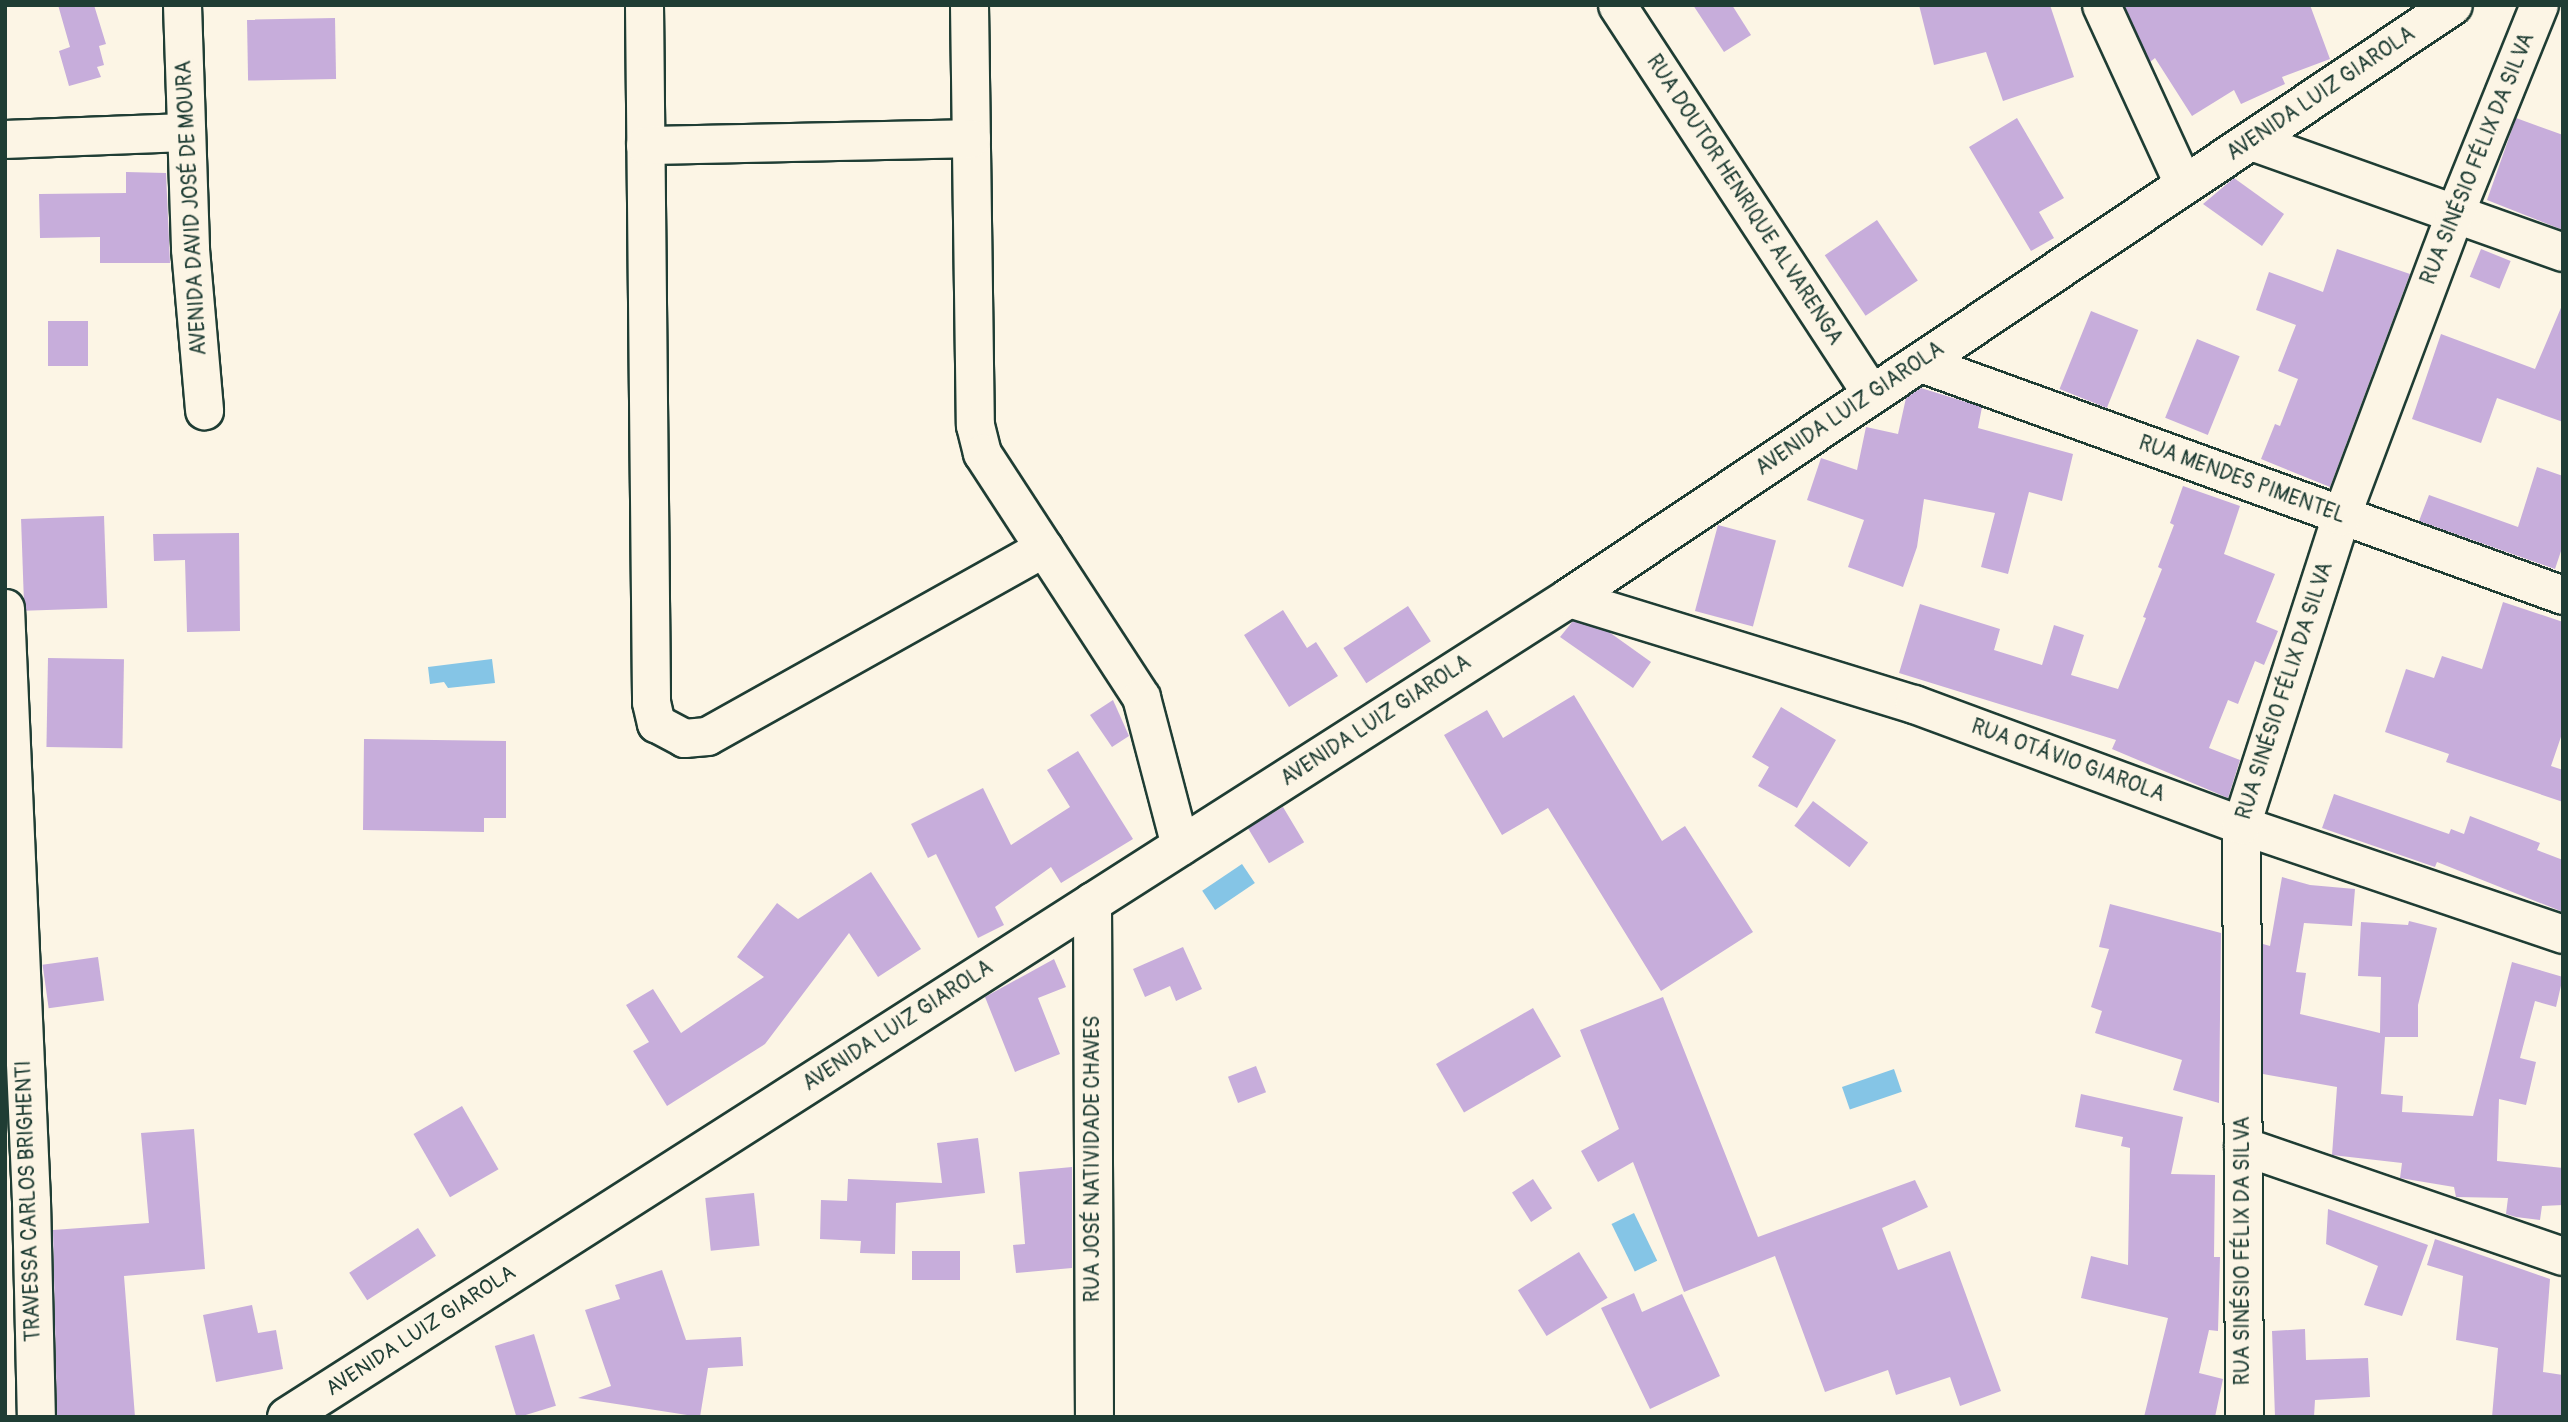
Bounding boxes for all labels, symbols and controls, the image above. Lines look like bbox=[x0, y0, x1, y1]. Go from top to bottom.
street label: AVENIDA LUIZ GIAROLA bbox=[2222, 22, 2420, 166]
street label: RUA SINÉSIO FÉLIX DA SILVA bbox=[2416, 30, 2540, 288]
street label: RUA DOUTOR HENRIQUE ALVARENGA bbox=[1641, 50, 1847, 350]
street label: AVENIDA DAVID JOSÉ DE MOURA bbox=[172, 60, 212, 356]
street label: AVENIDA LUIZ GIAROLA bbox=[1751, 337, 1949, 481]
street label: RUA MENDES PIMENTEL bbox=[2135, 431, 2349, 529]
street label: RUA SINÉSIO FÉLIX DA SILVA bbox=[2231, 559, 2339, 823]
street label: AVENIDA LUIZ GIAROLA bbox=[1276, 650, 1476, 792]
street label: RUA OTÁVIO GIAROLA bbox=[1968, 714, 2168, 808]
street label: AVENIDA LUIZ GIAROLA bbox=[798, 955, 998, 1097]
street label: RUA JOSÉ NATIVIDADE CHAVES bbox=[1080, 1016, 1106, 1302]
street label: TRAVESSA CARLOS BRIGHENTI bbox=[11, 1060, 47, 1342]
street label: RUA SINÉSIO FÉLIX DA SILVA bbox=[2230, 1116, 2256, 1386]
street label: AVENIDA LUIZ GIAROLA bbox=[321, 1260, 521, 1402]

